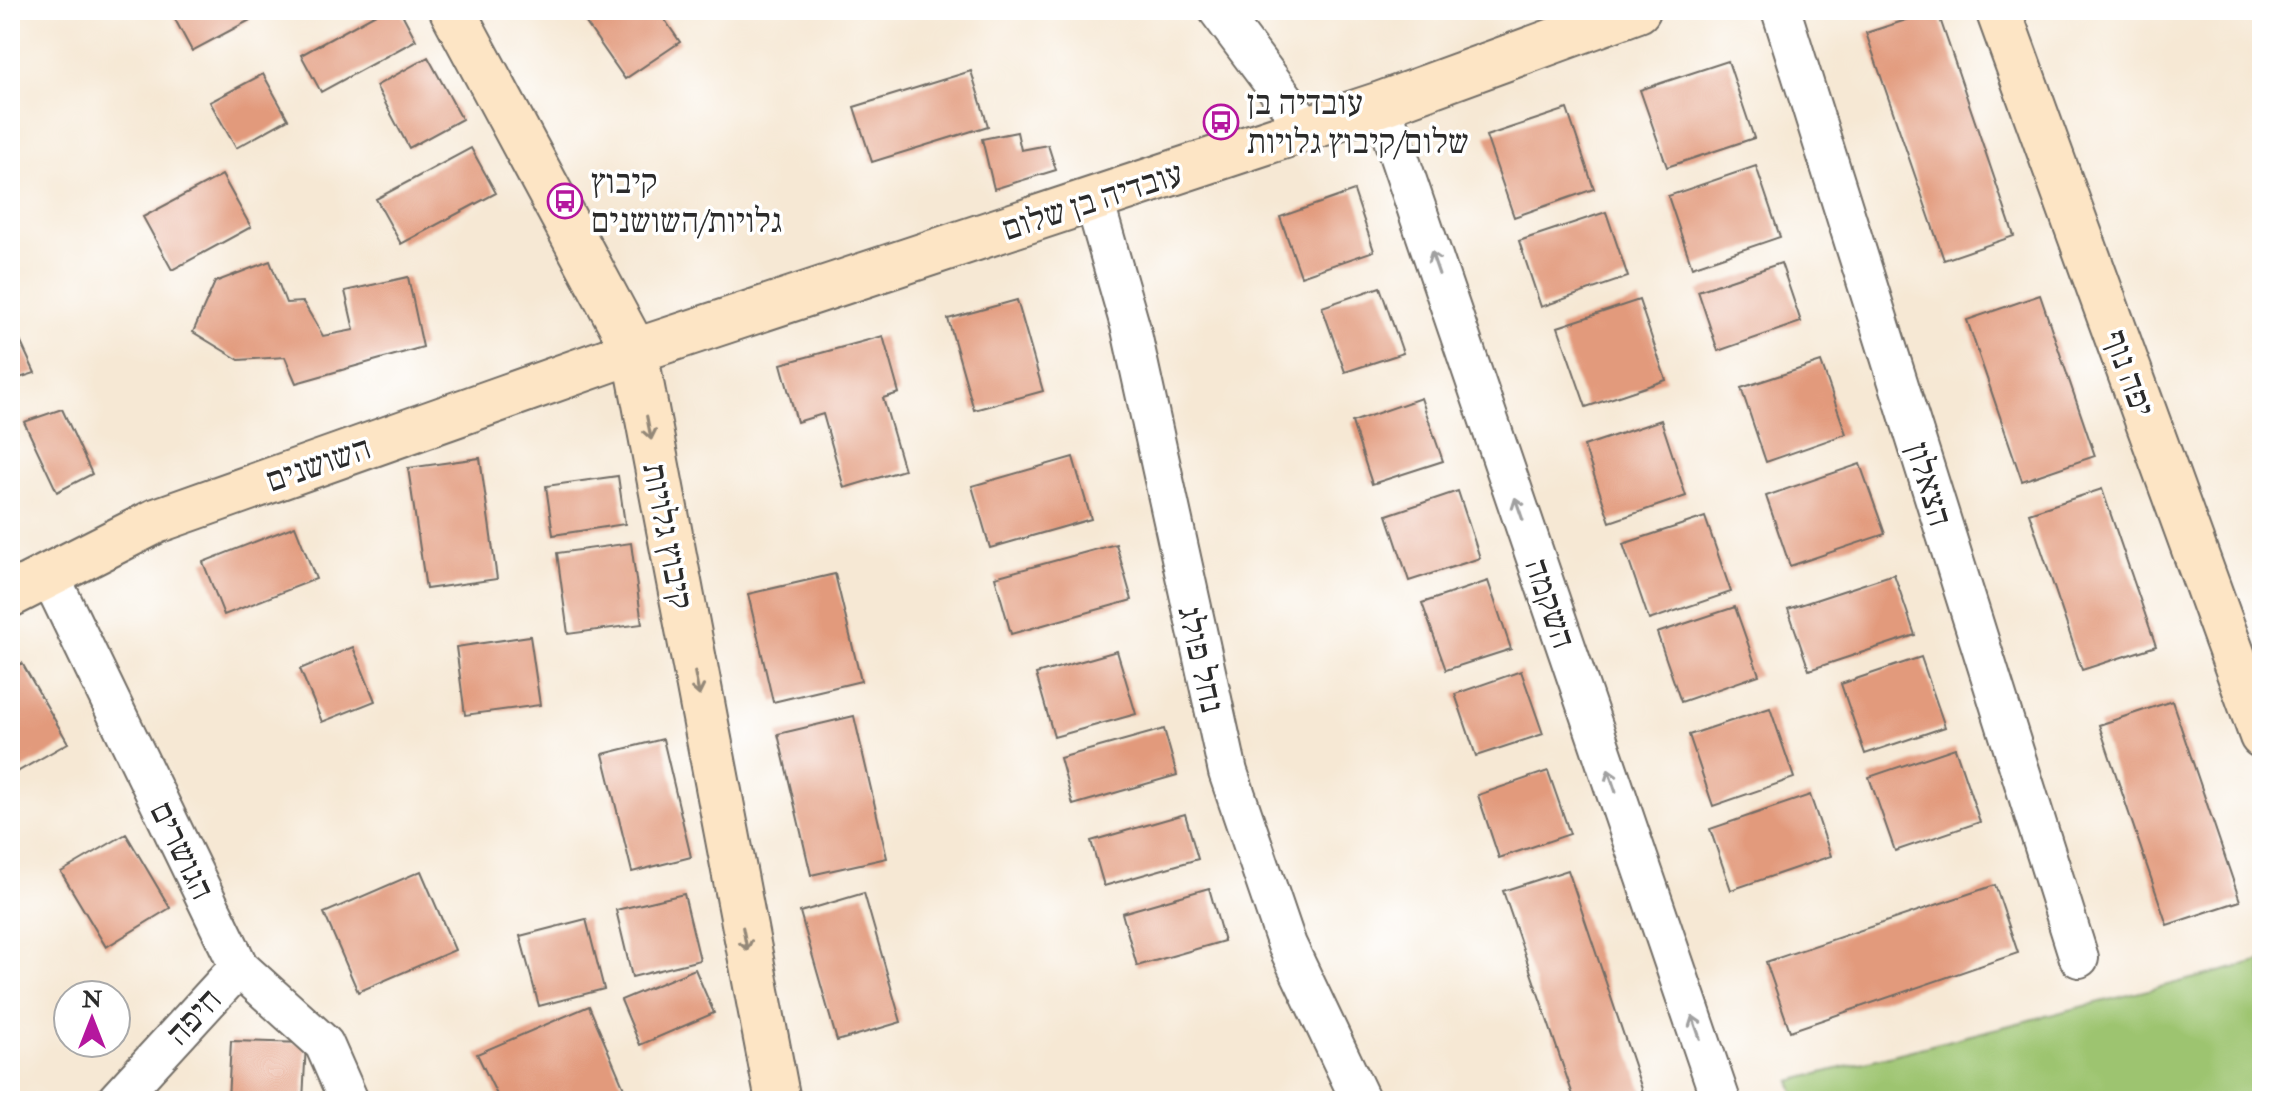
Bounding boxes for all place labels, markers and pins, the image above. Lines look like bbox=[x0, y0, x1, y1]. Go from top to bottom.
place label: עובדיה בן שלום/קיבוץ גלויות bbox=[1247, 82, 1469, 164]
bus stop icon: עובדיה בן שלום/קיבוץ גלויות bbox=[1202, 103, 1240, 141]
place label: קיבוץ גלויות/השושנים bbox=[591, 161, 782, 243]
bus stop icon: קיבוץ גלויות/השושנים bbox=[546, 182, 584, 220]

